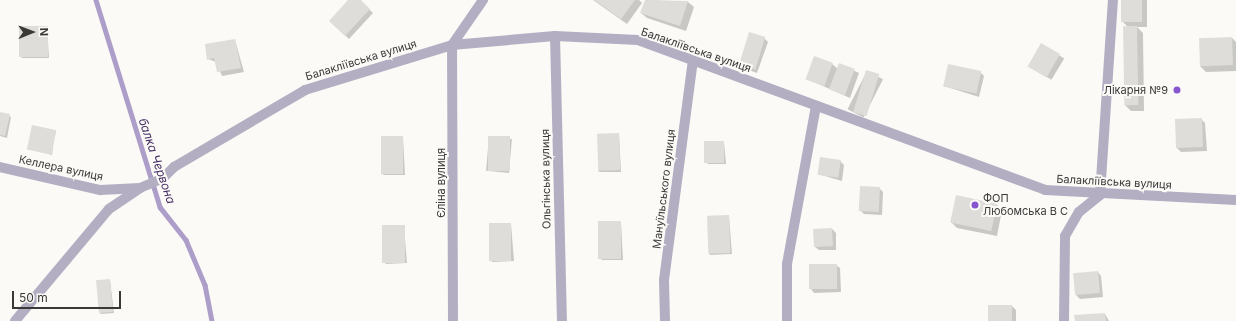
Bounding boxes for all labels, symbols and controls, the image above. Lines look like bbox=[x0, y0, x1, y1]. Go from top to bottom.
north arrow bbox=[12, 12, 52, 52]
street label: Балакліївська вулиця bbox=[639, 25, 753, 75]
text: N bbox=[37, 27, 51, 36]
street label: Балакліївська вулиця bbox=[304, 37, 418, 83]
place label: Лікарня №9 bbox=[1104, 83, 1168, 97]
marker: Лікарня №9 bbox=[1171, 84, 1183, 96]
water label: балка Червона bbox=[136, 116, 178, 206]
street label: Мануїльського вулиця bbox=[650, 128, 678, 250]
street label: Ольгінська вулиця bbox=[539, 129, 553, 229]
street label: Єліна вулиця bbox=[434, 148, 448, 218]
street label: Келлера вулиця bbox=[18, 153, 104, 183]
street label: Балакліївська вулиця bbox=[1056, 172, 1172, 192]
place label: ФОП Любомська В С bbox=[983, 192, 1068, 218]
marker: ФОП Любомська В С bbox=[970, 200, 980, 210]
scale bar bbox=[14, 283, 123, 309]
text: 50 m bbox=[19, 290, 48, 305]

